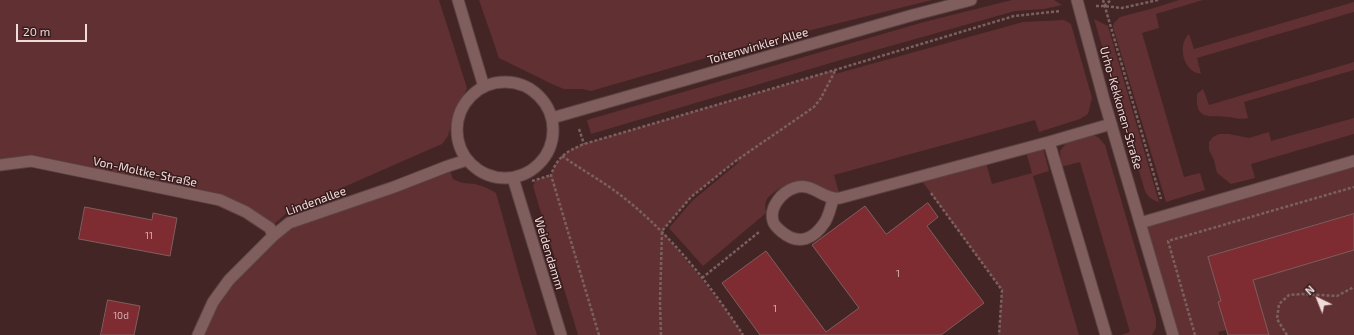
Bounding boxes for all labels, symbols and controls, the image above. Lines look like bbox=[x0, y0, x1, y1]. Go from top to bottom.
scale bar bbox=[18, 16, 89, 42]
text: 20 m bbox=[23, 24, 50, 38]
street label: Toitenwinkler Allee bbox=[706, 25, 810, 67]
street label: Urho-Kekkonen-Straße bbox=[1097, 45, 1145, 171]
street label: Von-Moltke-Straße bbox=[92, 154, 198, 190]
street label: Lindenallee bbox=[284, 183, 348, 219]
street label: Weidendamm bbox=[531, 215, 567, 291]
house number: 11 bbox=[145, 230, 153, 242]
house number: 1 bbox=[896, 268, 900, 280]
north arrow bbox=[1298, 279, 1338, 319]
text: N bbox=[1302, 282, 1317, 297]
house number: 1 bbox=[773, 303, 777, 315]
house number: 10d bbox=[113, 310, 129, 322]

